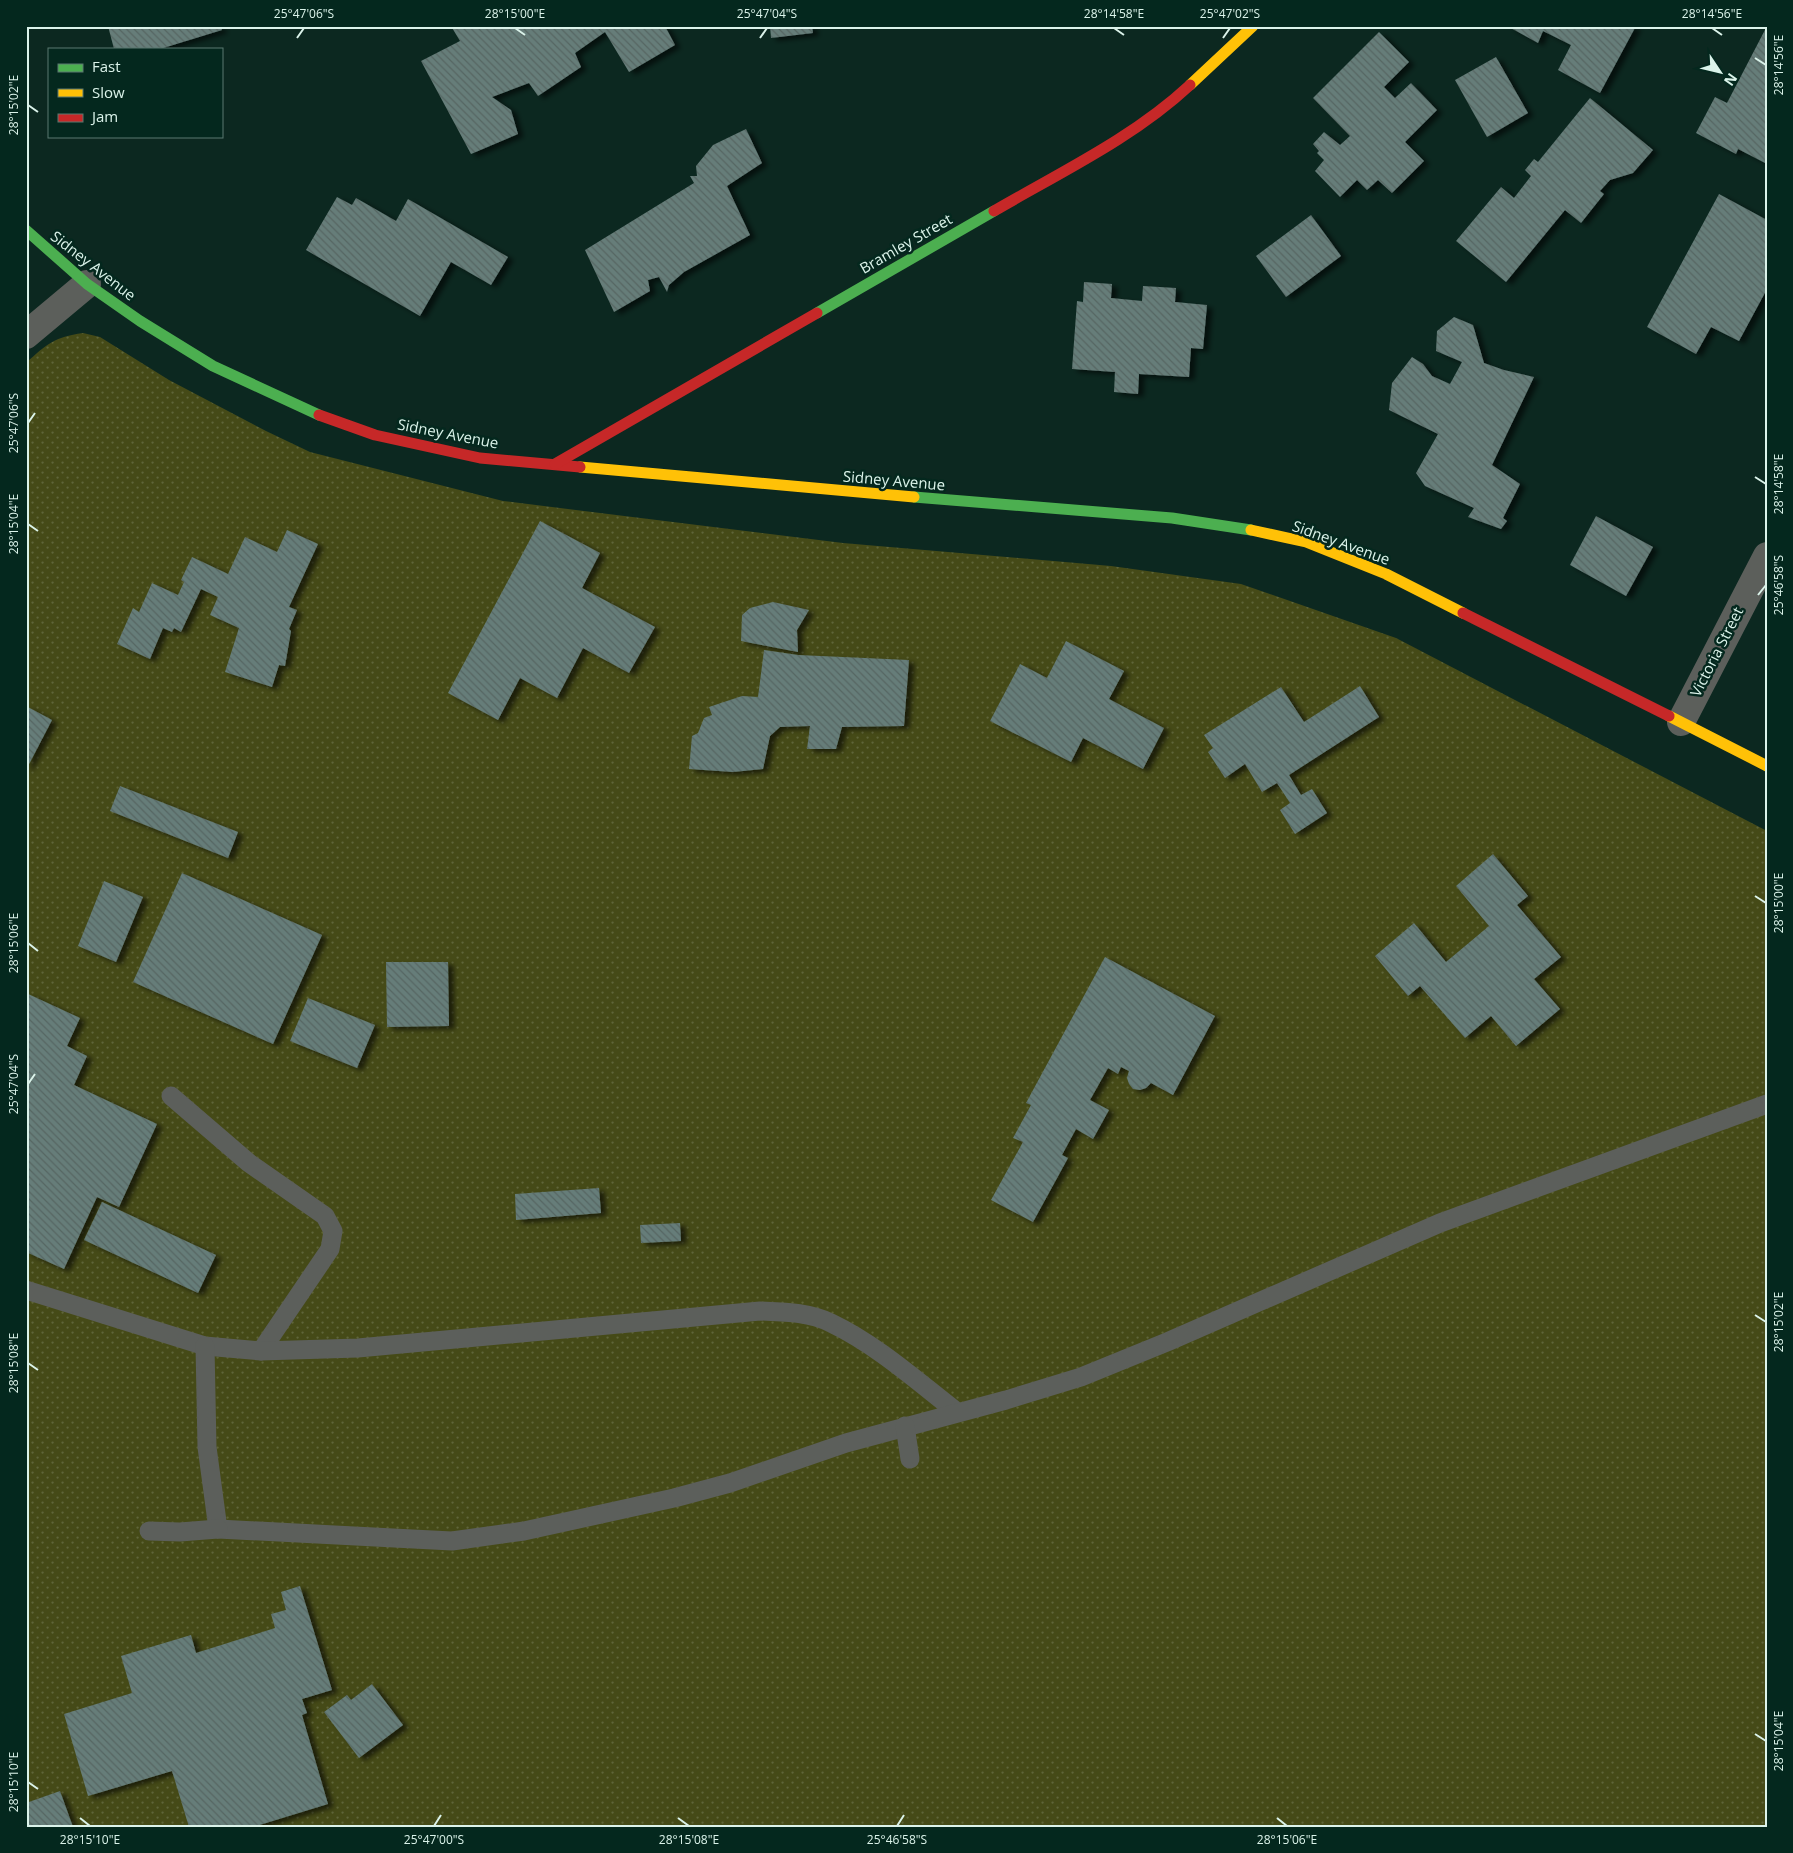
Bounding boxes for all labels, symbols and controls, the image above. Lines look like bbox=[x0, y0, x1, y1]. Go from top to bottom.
text: 25°47'06"S bbox=[274, 5, 334, 22]
text: 28°15'00"E bbox=[485, 5, 545, 22]
text: 25°47'04"S bbox=[737, 5, 797, 22]
text: 28°14'58"E bbox=[1084, 5, 1144, 22]
text: 25°47'02"S bbox=[1200, 5, 1260, 22]
text: 28°14'56"E bbox=[1682, 5, 1742, 22]
text: 28°14'56"E bbox=[1770, 35, 1787, 95]
legend bbox=[48, 48, 222, 138]
north arrow bbox=[1696, 48, 1746, 98]
text: Fast bbox=[92, 56, 121, 76]
text: N bbox=[1720, 70, 1742, 90]
text: 28°15'02"E bbox=[5, 75, 22, 135]
text: Slow bbox=[92, 82, 125, 102]
text: Jam bbox=[90, 106, 118, 126]
street label: Bramley Street bbox=[856, 209, 955, 278]
street label: Sidney Avenue bbox=[47, 226, 140, 305]
text: 25°47'06"S bbox=[5, 393, 22, 453]
street label: Sidney Avenue bbox=[396, 413, 500, 453]
text: 28°14'58"E bbox=[1770, 454, 1787, 514]
street label: Sidney Avenue bbox=[842, 466, 946, 494]
text: 28°15'04"E bbox=[5, 494, 22, 554]
street label: Sidney Avenue bbox=[1290, 515, 1393, 569]
text: 25°46'58"S bbox=[1770, 555, 1787, 615]
street label: Victoria Street bbox=[1685, 603, 1747, 700]
text: 28°15'00"E bbox=[1770, 873, 1787, 933]
text: 28°15'06"E bbox=[5, 913, 22, 973]
text: 25°47'04"S bbox=[5, 1054, 22, 1114]
text: 28°15'02"E bbox=[1770, 1292, 1787, 1352]
text: 28°15'08"E bbox=[5, 1333, 22, 1393]
text: 28°15'04"E bbox=[1770, 1711, 1787, 1771]
text: 28°15'10"E bbox=[5, 1752, 22, 1812]
text: 28°15'10"E bbox=[60, 1831, 120, 1848]
text: 25°47'00"S bbox=[404, 1831, 464, 1848]
text: 28°15'08"E bbox=[659, 1831, 719, 1848]
text: 25°46'58"S bbox=[867, 1831, 927, 1848]
text: 28°15'06"E bbox=[1257, 1831, 1317, 1848]

